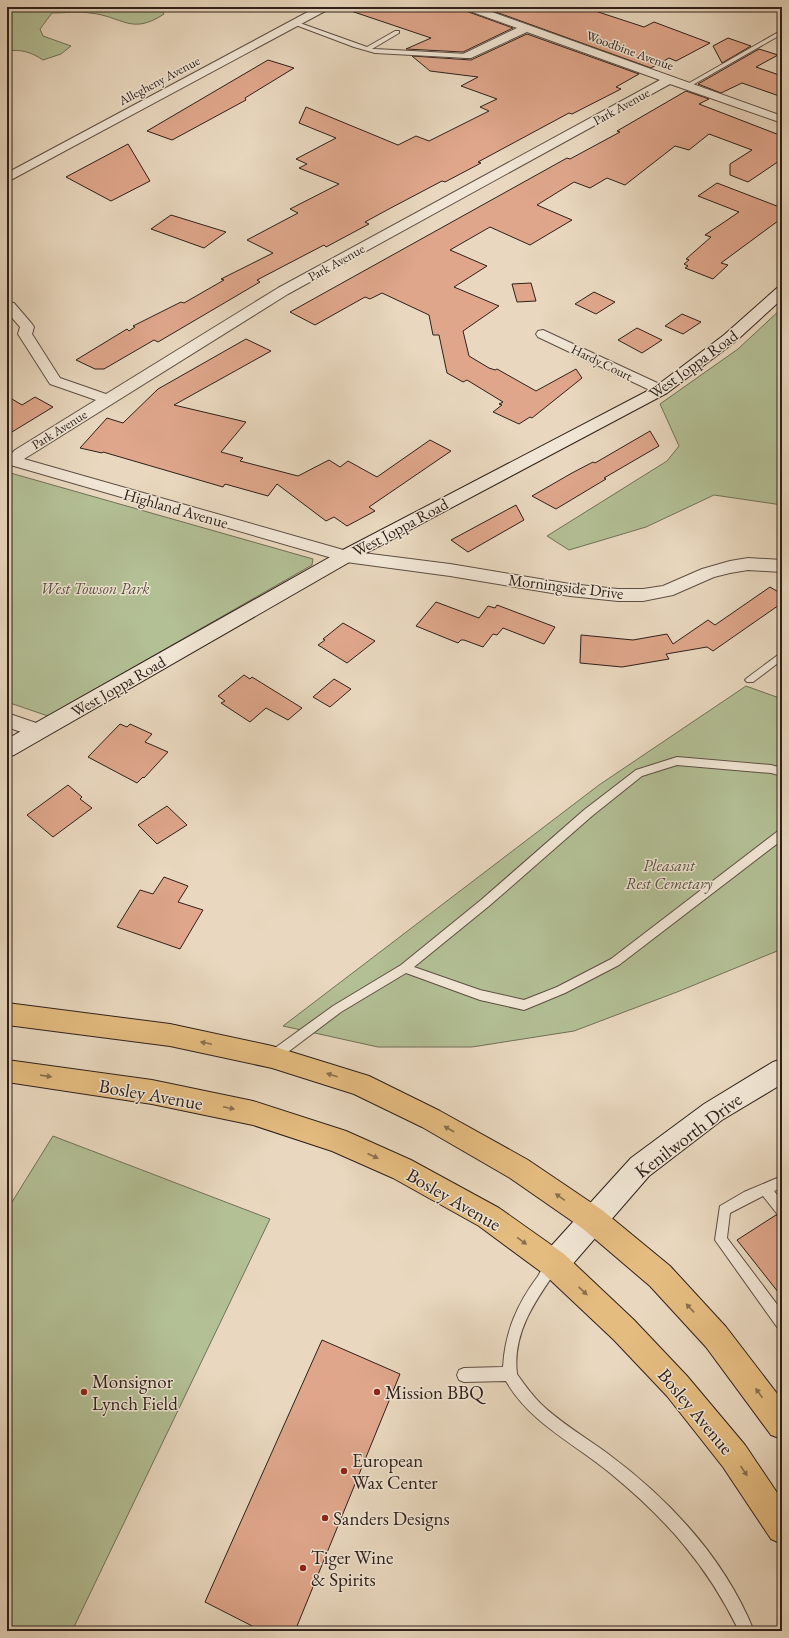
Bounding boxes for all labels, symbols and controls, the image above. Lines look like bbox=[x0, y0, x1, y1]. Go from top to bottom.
street label: Woodbine Avenue bbox=[584, 27, 676, 74]
street label: Allegheny Avenue bbox=[115, 52, 203, 109]
street label: Park Avenue bbox=[590, 84, 653, 129]
street label: Park Avenue bbox=[305, 240, 368, 285]
street label: West Joppa Road bbox=[644, 324, 743, 404]
street label: Hardy Court bbox=[568, 340, 635, 385]
street label: Park Avenue bbox=[28, 406, 90, 453]
street label: Highland Avenue bbox=[121, 484, 231, 533]
street label: West Joppa Road bbox=[349, 493, 452, 561]
street label: Morningside Drive bbox=[507, 569, 625, 604]
park label: West Towson Park bbox=[40, 578, 150, 599]
street label: West Joppa Road bbox=[67, 651, 170, 722]
park label: Pleasant Rest Cemetary bbox=[625, 855, 713, 894]
one-way arrow bbox=[200, 1039, 212, 1045]
one-way arrow bbox=[325, 1072, 337, 1078]
one-way arrow bbox=[40, 1073, 52, 1079]
street label: Bosley Avenue bbox=[97, 1073, 205, 1116]
street label: Kenilworth Drive bbox=[630, 1087, 747, 1184]
one-way arrow bbox=[223, 1105, 235, 1111]
one-way arrow bbox=[444, 1126, 455, 1133]
one-way arrow bbox=[367, 1153, 378, 1159]
street label: Bosley Avenue bbox=[402, 1162, 506, 1237]
one-way arrow bbox=[555, 1193, 565, 1201]
one-way arrow bbox=[516, 1237, 527, 1245]
one-way arrow bbox=[578, 1286, 588, 1296]
one-way arrow bbox=[685, 1303, 694, 1313]
street label: Bosley Avenue bbox=[652, 1363, 739, 1460]
place label: Monsignor Lynch Field bbox=[92, 1369, 178, 1416]
place label: Mission BBQ bbox=[385, 1380, 486, 1405]
marker: Monsignor Lynch Field bbox=[79, 1387, 89, 1397]
marker: Mission BBQ bbox=[372, 1387, 382, 1397]
one-way arrow bbox=[755, 1388, 763, 1398]
place label: European Wax Center bbox=[352, 1448, 438, 1495]
marker: European Wax Center bbox=[339, 1466, 349, 1476]
one-way arrow bbox=[740, 1466, 748, 1476]
place label: Sanders Designs bbox=[333, 1506, 450, 1531]
marker: Sanders Designs bbox=[320, 1513, 330, 1523]
place label: Tiger Wine & Spirits bbox=[311, 1545, 393, 1592]
marker: Tiger Wine & Spirits bbox=[298, 1563, 308, 1573]

